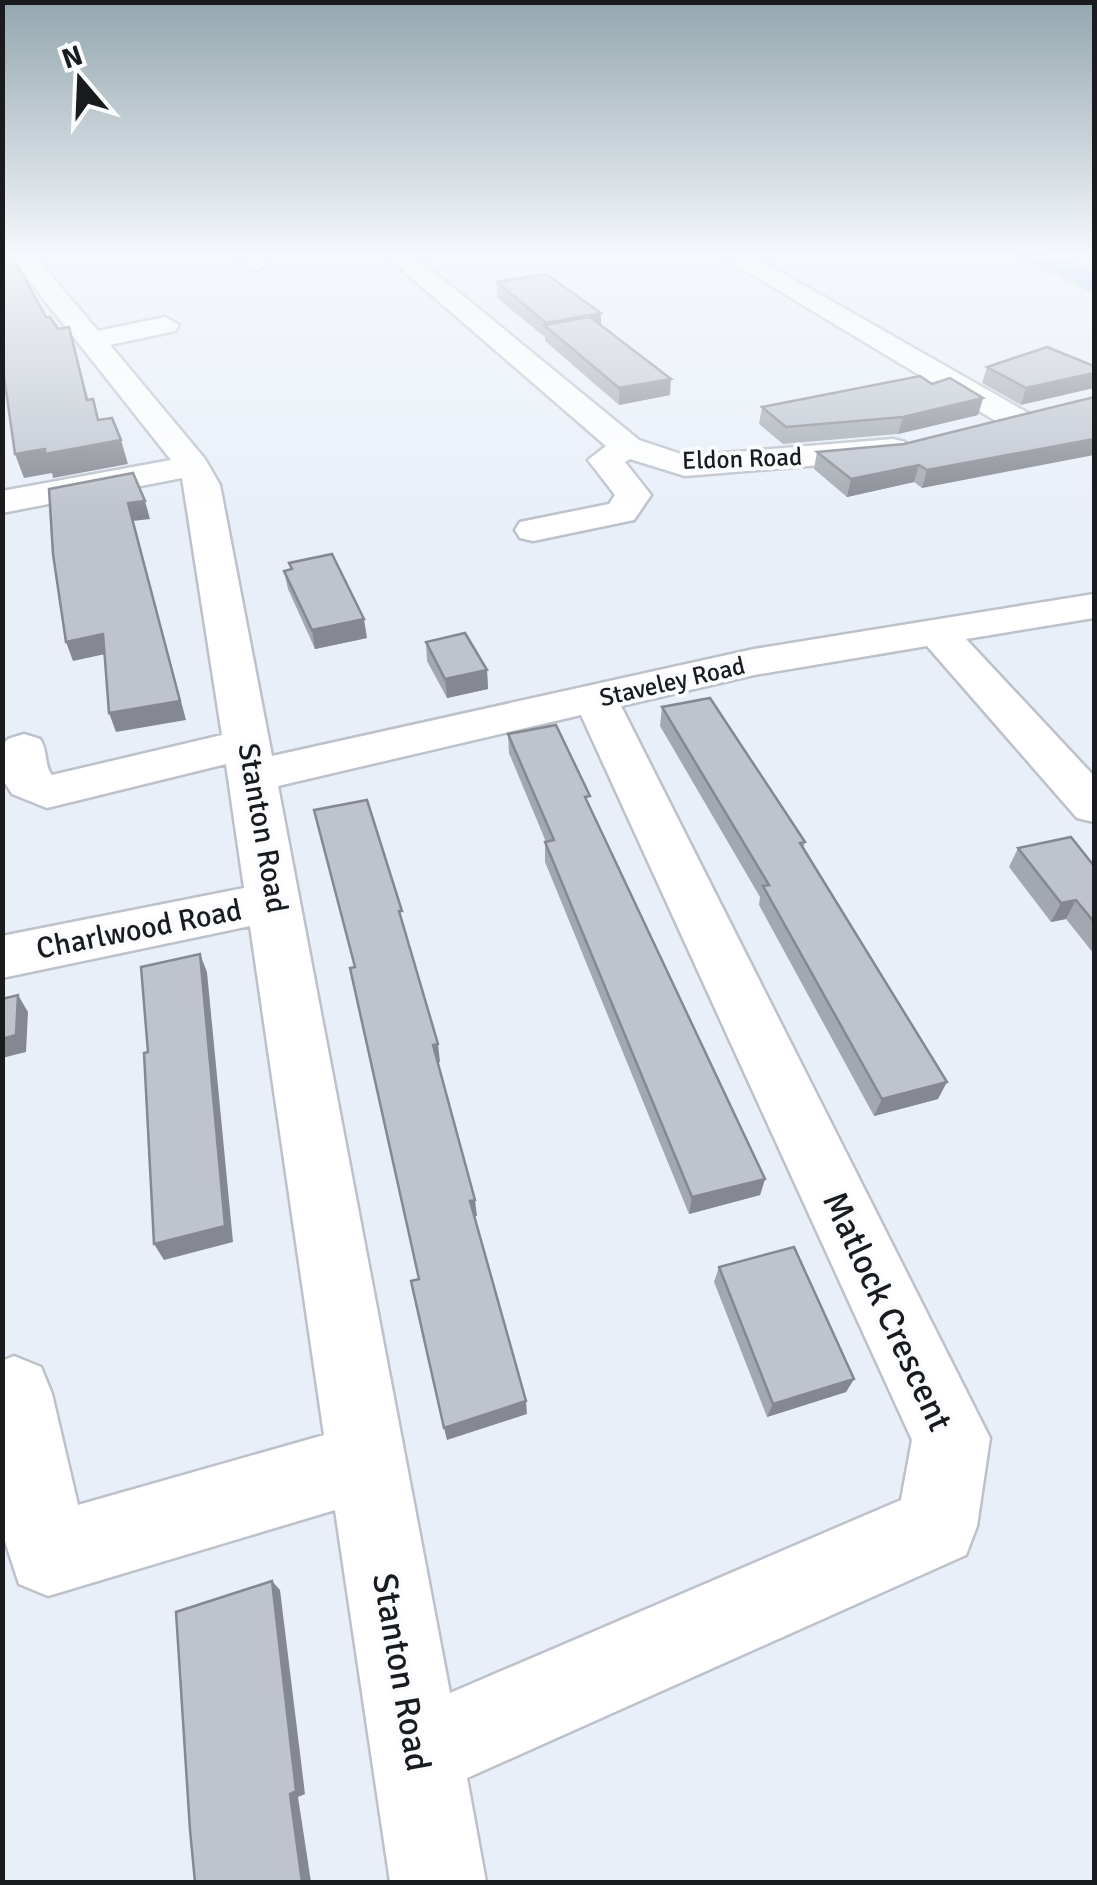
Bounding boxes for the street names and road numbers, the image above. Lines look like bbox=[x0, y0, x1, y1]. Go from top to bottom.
street label: Eldon Road bbox=[681, 441, 803, 476]
street label: Staveley Road bbox=[596, 650, 748, 713]
street label: Stanton Road bbox=[229, 740, 296, 916]
street label: Charlwood Road bbox=[33, 891, 245, 968]
street label: Matlock Crescent bbox=[813, 1185, 962, 1438]
street label: Stanton Road bbox=[363, 1570, 440, 1774]

